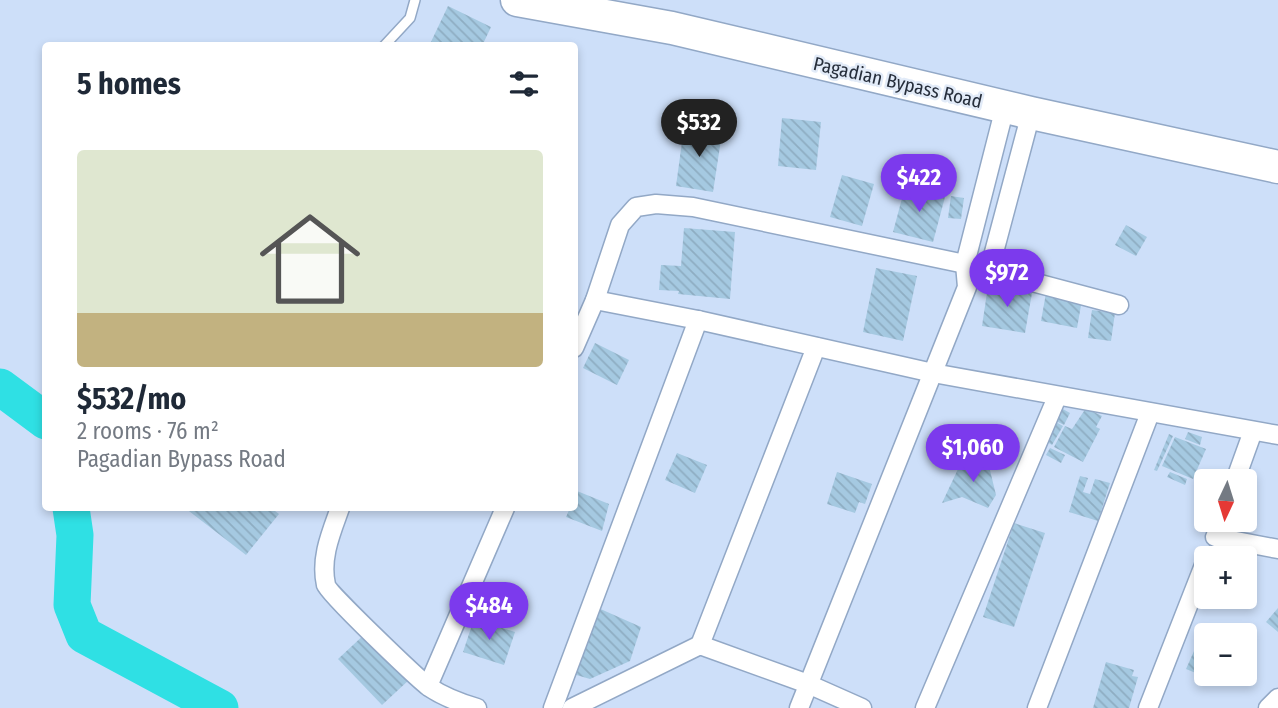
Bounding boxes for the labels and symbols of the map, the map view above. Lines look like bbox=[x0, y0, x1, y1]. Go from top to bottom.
street label: Pagadian Bypass Road bbox=[811, 52, 985, 113]
pin: $532 bbox=[658, 100, 740, 159]
pin: $422 bbox=[878, 154, 960, 214]
pin: $972 bbox=[966, 250, 1048, 309]
pin: $1,060 bbox=[916, 424, 1030, 484]
north arrow bbox=[1194, 469, 1256, 532]
pin: $484 bbox=[448, 582, 530, 642]

